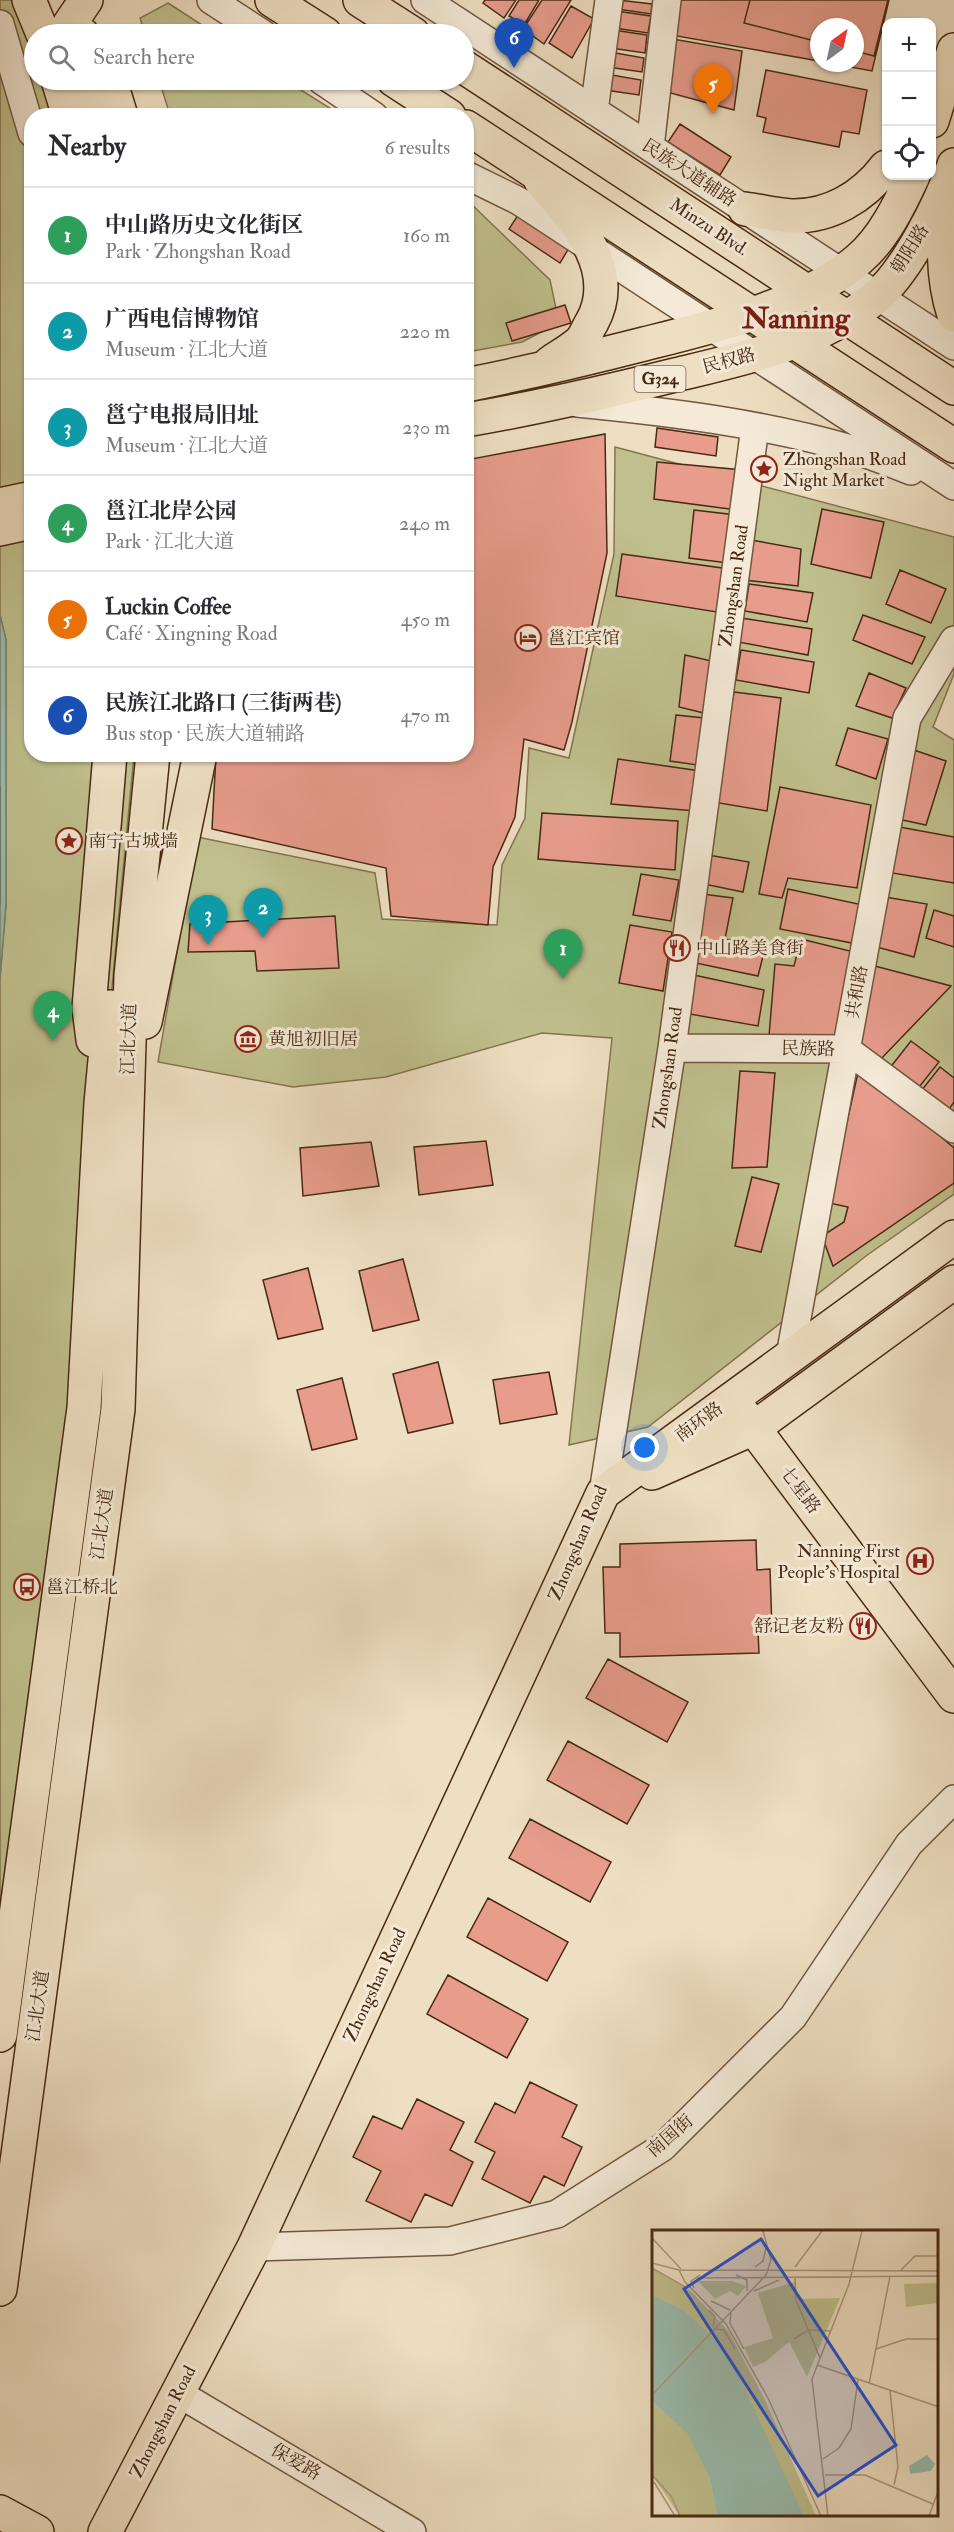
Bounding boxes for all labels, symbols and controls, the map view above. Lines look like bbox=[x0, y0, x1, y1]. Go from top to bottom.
north arrow bbox=[810, 18, 864, 72]
map controls bbox=[882, 18, 936, 180]
button: + bbox=[882, 18, 936, 72]
pin: 6 bbox=[494, 19, 534, 68]
search box bbox=[24, 24, 474, 90]
icon: search bbox=[45, 41, 78, 74]
text: Search here bbox=[93, 43, 195, 71]
pin: 5 bbox=[694, 64, 732, 114]
button: − bbox=[882, 72, 936, 126]
button: locate bbox=[882, 126, 936, 180]
text: Nearby bbox=[48, 131, 126, 163]
street label: 民族大道辅路 bbox=[637, 134, 741, 212]
text: 6 results bbox=[384, 135, 450, 160]
street label: Minzu Blvd. bbox=[665, 193, 753, 261]
text: 中山路历史文化街区 bbox=[105, 211, 303, 239]
street label: 朝阳路 bbox=[886, 220, 934, 278]
text: 1 bbox=[64, 223, 71, 248]
text: 160 m bbox=[403, 223, 450, 248]
text: Park · Zhongshan Road bbox=[105, 239, 291, 264]
district label: Nanning bbox=[741, 300, 851, 337]
text: 广西电信博物馆 bbox=[105, 305, 259, 333]
text: 2 bbox=[62, 319, 73, 344]
text: 220 m bbox=[400, 319, 450, 344]
text: Museum · 江北大道 bbox=[105, 337, 268, 362]
street label: 民权路 bbox=[700, 343, 758, 379]
road number: G324 bbox=[634, 366, 686, 392]
text: 邕宁电报局旧址 bbox=[105, 401, 259, 429]
text: 3 bbox=[64, 415, 71, 440]
text: 230 m bbox=[402, 415, 450, 440]
text: Museum · 江北大道 bbox=[105, 433, 268, 458]
place label: Zhongshan Road Night Market bbox=[783, 448, 907, 492]
place icon: Zhongshan Road Night Market bbox=[749, 454, 779, 484]
text: 邕江北岸公园 bbox=[105, 497, 237, 525]
text: 4 bbox=[62, 511, 73, 536]
text: 240 m bbox=[399, 511, 450, 536]
street label: Zhongshan Road bbox=[714, 523, 754, 649]
text: Park · 江北大道 bbox=[105, 529, 234, 554]
text: Luckin Coffee bbox=[105, 593, 231, 621]
text: 5 bbox=[63, 607, 72, 632]
text: 450 m bbox=[401, 607, 450, 632]
text: Café · Xingning Road bbox=[105, 621, 278, 646]
hotel icon: 邕江宾馆 bbox=[513, 623, 543, 653]
place label: 邕江宾馆 bbox=[548, 627, 620, 650]
text: 民族江北路口 (三街两巷) bbox=[105, 689, 342, 717]
text: 6 bbox=[62, 703, 73, 728]
text: 470 m bbox=[401, 703, 450, 728]
text: Bus stop · 民族大道辅路 bbox=[105, 721, 305, 746]
place icon: 南宁古城墙 bbox=[54, 826, 84, 856]
place label: 南宁古城墙 bbox=[88, 830, 178, 853]
pin: 2 bbox=[244, 888, 282, 938]
pin: 3 bbox=[188, 896, 228, 945]
pin: 1 bbox=[544, 930, 582, 979]
restaurant icon: 中山路美食街 bbox=[662, 933, 692, 963]
place label: 中山路美食街 bbox=[696, 937, 804, 960]
street label: 共和路 bbox=[841, 963, 873, 1021]
pin: 4 bbox=[34, 992, 72, 1041]
street label: 江北大道 bbox=[116, 1003, 142, 1075]
street label: Zhongshan Road bbox=[648, 1005, 688, 1131]
museum icon: 黄旭初旧居 bbox=[233, 1024, 263, 1054]
place label: 黄旭初旧居 bbox=[268, 1028, 358, 1051]
street label: 民族路 bbox=[781, 1037, 835, 1061]
street label: 南环路 bbox=[670, 1397, 728, 1447]
your location bbox=[630, 1433, 659, 1462]
street label: 七星路 bbox=[775, 1462, 825, 1518]
street label: Zhongshan Road bbox=[543, 1482, 613, 1604]
street label: 江北大道 bbox=[86, 1487, 118, 1561]
place label: Nanning First People's Hospital bbox=[778, 1540, 900, 1584]
hospital icon: Nanning First People's Hospital bbox=[905, 1546, 935, 1576]
bus stop icon: 邕江桥北 bbox=[12, 1572, 42, 1602]
place label: 邕江桥北 bbox=[46, 1576, 118, 1599]
restaurant icon: 舒记老友粉 bbox=[848, 1611, 878, 1641]
place label: 舒记老友粉 bbox=[754, 1615, 844, 1638]
street label: Zhongshan Road bbox=[339, 1924, 412, 2046]
street label: 江北大道 bbox=[22, 1969, 54, 2043]
street label: 南国街 bbox=[642, 2110, 698, 2162]
inset map bbox=[652, 2230, 939, 2517]
street label: Zhongshan Road bbox=[125, 2362, 201, 2482]
street label: 保爱路 bbox=[267, 2439, 325, 2485]

